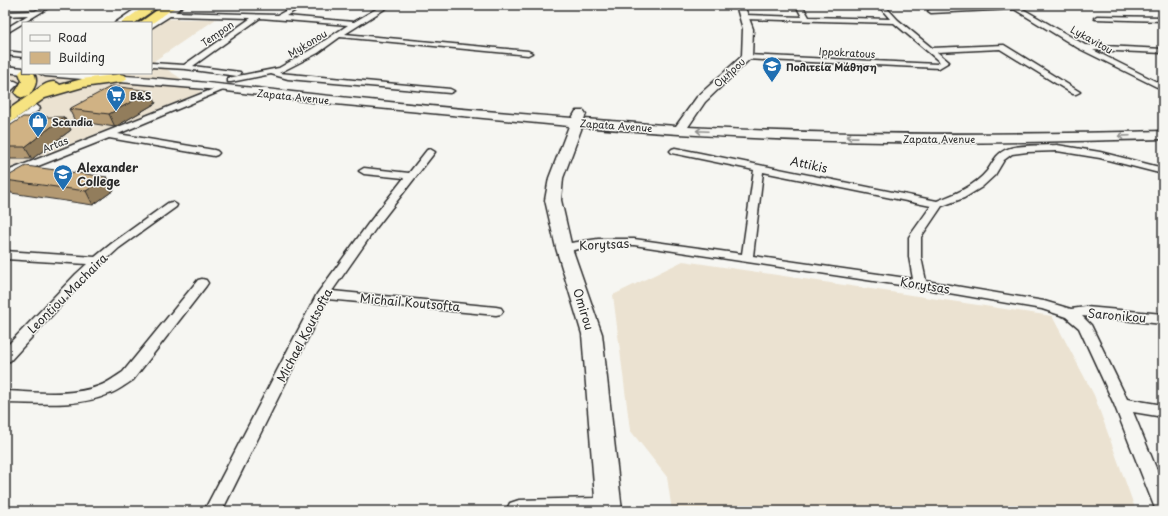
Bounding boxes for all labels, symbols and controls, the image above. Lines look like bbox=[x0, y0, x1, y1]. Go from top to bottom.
street label: Tempon bbox=[198, 16, 236, 50]
street label: Lykavitou bbox=[1068, 21, 1116, 57]
legend bbox=[22, 22, 152, 74]
street label: Mykonou bbox=[284, 25, 330, 62]
text: Road bbox=[58, 28, 87, 46]
street label: Ippokratous bbox=[818, 43, 876, 61]
text: Building bbox=[58, 48, 105, 66]
street label: Ομήρου bbox=[710, 54, 749, 91]
school or university icon: Πολιτεία Μάθηση bbox=[761, 55, 783, 83]
place label: Πολιτεία Μάθηση bbox=[786, 59, 877, 74]
supermarket icon: B&S bbox=[105, 84, 127, 112]
street label: Zapata Avenue bbox=[256, 85, 330, 107]
place label: B&S bbox=[130, 88, 151, 103]
shop icon: Scandia bbox=[27, 110, 49, 138]
place label: Scandia bbox=[52, 114, 93, 129]
street label: Zapata Avenue bbox=[579, 115, 653, 135]
one-way arrow bbox=[696, 127, 709, 135]
street label: Zapata Avenue bbox=[903, 131, 975, 146]
street label: Artas bbox=[40, 132, 71, 156]
one-way arrow bbox=[1118, 132, 1131, 140]
one-way arrow bbox=[846, 133, 859, 141]
street label: Attikis bbox=[789, 151, 830, 177]
place label: Alexander College bbox=[76, 158, 139, 190]
school or university icon: Alexander College bbox=[52, 163, 74, 191]
street label: Korytsas bbox=[578, 234, 630, 254]
street label: Leontiou Machaira bbox=[23, 249, 111, 337]
street label: Korytsas bbox=[899, 272, 952, 298]
street label: Michael Koutsofta bbox=[272, 284, 337, 385]
street label: Omirou bbox=[569, 286, 599, 332]
street label: Michail Koutsofta bbox=[359, 289, 461, 315]
street label: Saronikou bbox=[1087, 303, 1147, 327]

